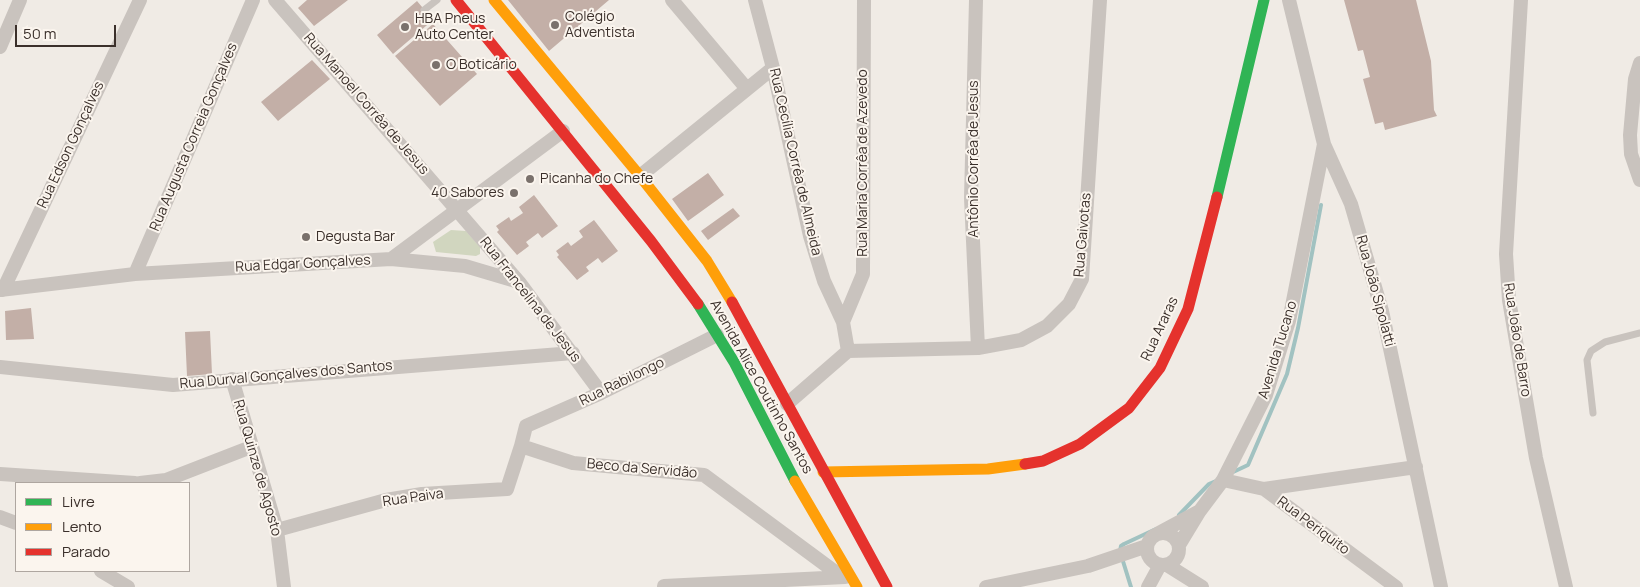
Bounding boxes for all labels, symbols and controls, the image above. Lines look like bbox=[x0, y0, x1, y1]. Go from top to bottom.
place label: Colégio Adventista bbox=[565, 9, 635, 41]
place label: HBA Pneus Auto Center bbox=[415, 11, 493, 44]
scale bar bbox=[18, 15, 119, 47]
marker: Colégio Adventista bbox=[549, 19, 561, 31]
marker: HBA Pneus Auto Center bbox=[399, 21, 411, 33]
text: 50 m bbox=[23, 23, 57, 44]
street label: Rua Manoel Corrêa de Jesus bbox=[300, 30, 432, 178]
street label: Rua Augusta Correia Gonçalves bbox=[147, 40, 241, 234]
place label: O Boticário bbox=[446, 57, 517, 73]
marker: O Boticário bbox=[430, 59, 442, 71]
street label: Rua Cecília Corrêa de Almeida bbox=[765, 67, 825, 257]
street label: Rua Maria Corrêa de Azevedo bbox=[855, 69, 871, 257]
street label: Rua Edson Gonçalves bbox=[34, 79, 108, 211]
street label: Antônio Corrêa de Jesus bbox=[966, 80, 982, 238]
place label: Picanha do Chefe bbox=[540, 171, 653, 187]
marker: Picanha do Chefe bbox=[524, 173, 536, 185]
place label: 40 Sabores bbox=[431, 185, 504, 201]
marker: 40 Sabores bbox=[508, 187, 520, 199]
street label: Rua Gaivotas bbox=[1071, 192, 1095, 278]
place label: Degusta Bar bbox=[316, 229, 395, 245]
marker: Degusta Bar bbox=[300, 231, 312, 243]
street label: Rua Francelina de Jesus bbox=[476, 234, 584, 366]
street label: Rua João Sipolatti bbox=[1352, 234, 1398, 348]
street label: Rua Edgar Gonçalves bbox=[235, 252, 371, 276]
street label: Rua João de Barro bbox=[1500, 282, 1534, 398]
street label: Rua Araras bbox=[1138, 294, 1182, 364]
street label: Avenida Alice Coutinho Santos bbox=[706, 297, 816, 477]
street label: Avenida Tucano bbox=[1255, 299, 1301, 401]
street label: Rua Rabilongo bbox=[577, 354, 667, 410]
street label: Rua Durval Gonçalves dos Santos bbox=[179, 357, 393, 393]
street label: Rua Quinze de Agosto bbox=[229, 398, 285, 538]
street label: Beco da Servidão bbox=[586, 456, 698, 482]
legend bbox=[15, 482, 190, 572]
street label: Rua Paiva bbox=[381, 485, 445, 511]
text: Livre bbox=[62, 491, 95, 512]
street label: Rua Periquito bbox=[1274, 493, 1352, 559]
text: Lento bbox=[62, 516, 102, 537]
text: Parado bbox=[62, 541, 110, 562]

